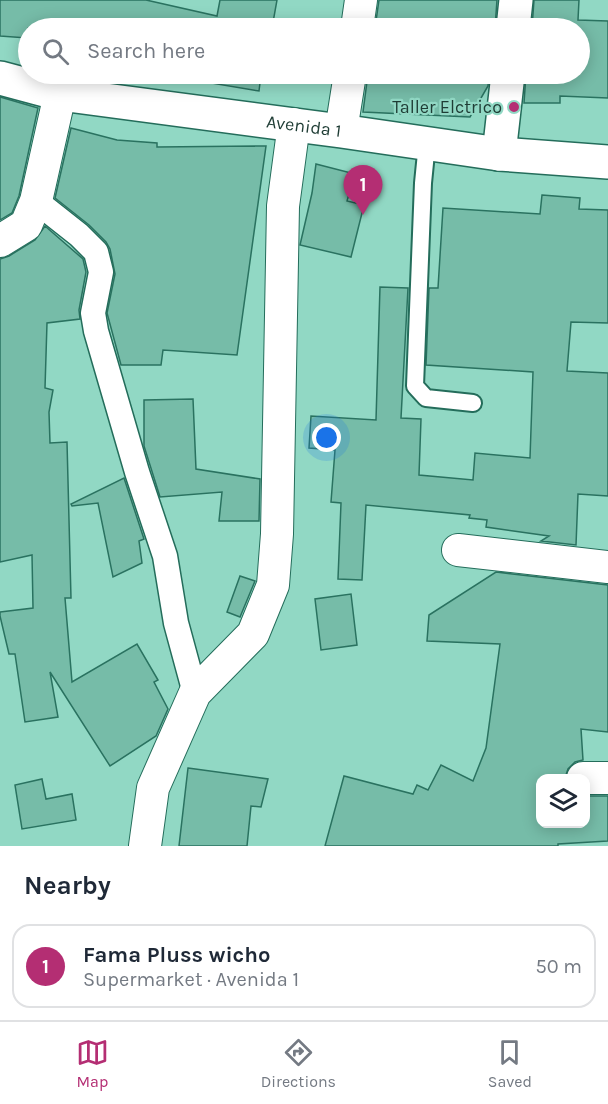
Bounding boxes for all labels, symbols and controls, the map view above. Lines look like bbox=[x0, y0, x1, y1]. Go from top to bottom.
search box bbox=[18, 18, 590, 84]
icon: search bbox=[39, 35, 72, 68]
text: Search here bbox=[87, 38, 205, 64]
place label: Taller Elctrico bbox=[392, 96, 502, 118]
marker: Taller Elctrico bbox=[507, 100, 521, 114]
street label: Avenida 1 bbox=[265, 110, 343, 142]
pin: 1 bbox=[344, 166, 382, 215]
your location bbox=[312, 423, 341, 452]
map controls bbox=[536, 774, 590, 828]
button: layers bbox=[536, 774, 590, 828]
text: Nearby bbox=[24, 870, 111, 901]
text: Fama Pluss wicho bbox=[83, 942, 270, 968]
text: 1 bbox=[42, 955, 49, 978]
text: 50 m bbox=[535, 955, 582, 978]
text: Supermarket · Avenida 1 bbox=[83, 968, 299, 991]
tab: Map bbox=[76, 1036, 109, 1091]
tab: Directions bbox=[261, 1036, 336, 1091]
tab: Saved bbox=[488, 1036, 532, 1091]

